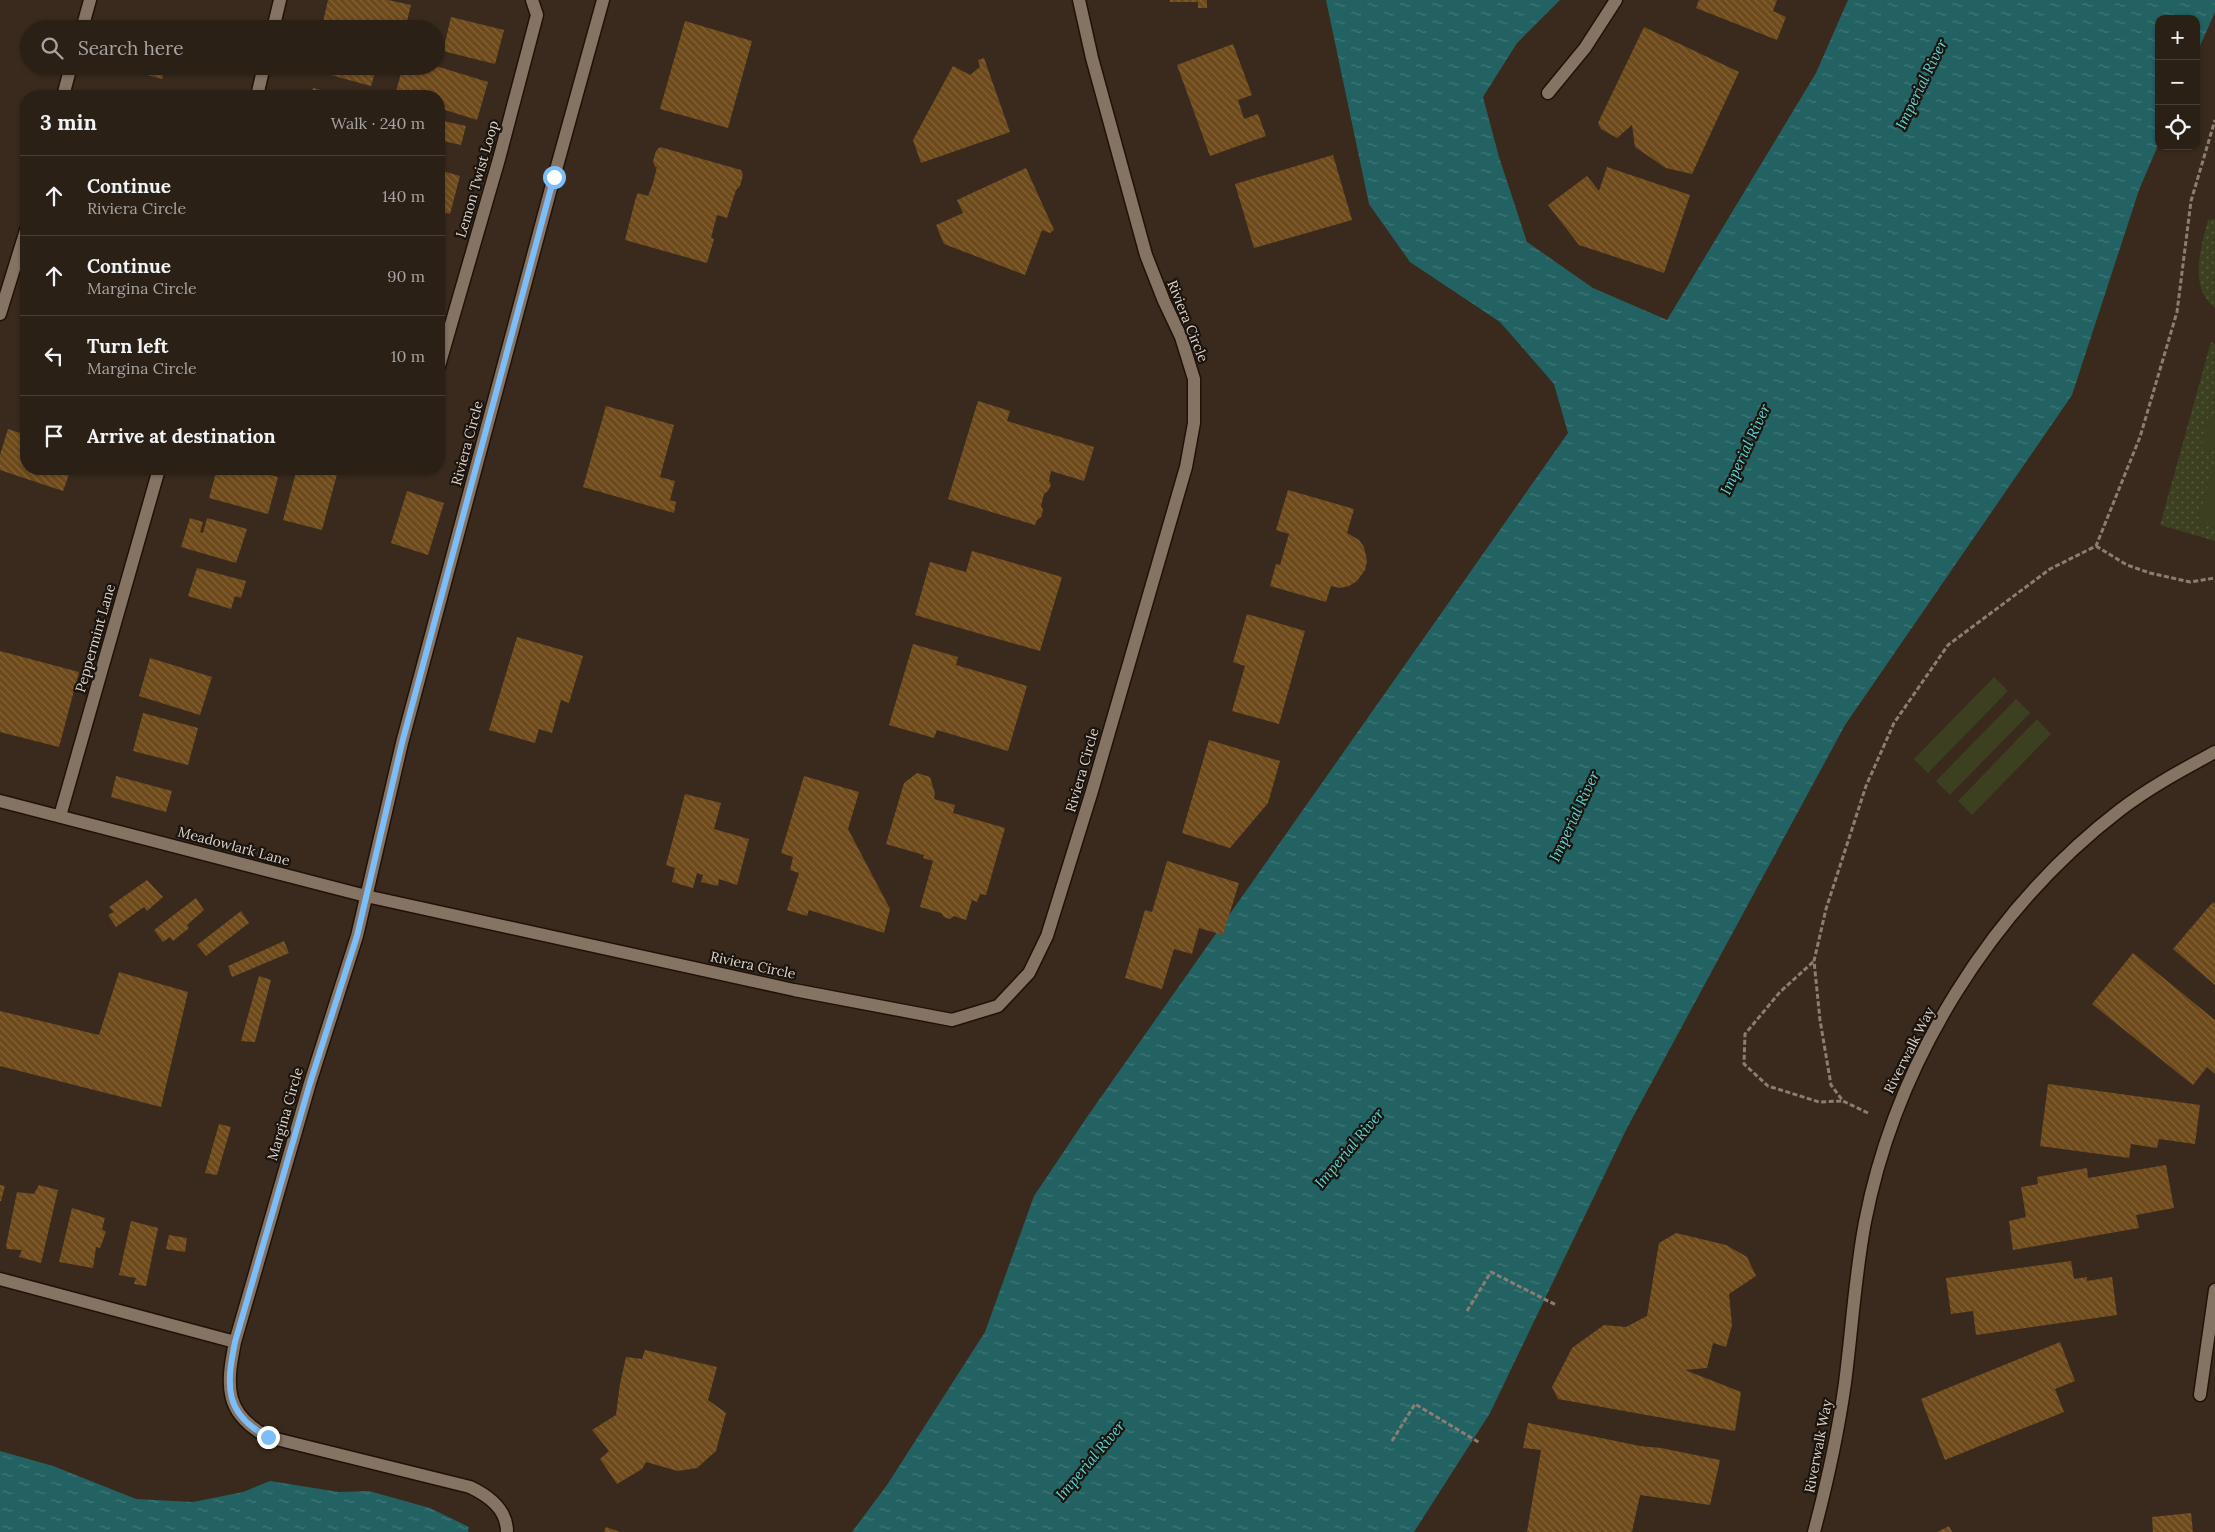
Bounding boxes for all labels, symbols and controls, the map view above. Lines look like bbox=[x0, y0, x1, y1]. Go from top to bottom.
map controls bbox=[2155, 15, 2200, 150]
button: + bbox=[2155, 15, 2200, 60]
search box bbox=[20, 20, 445, 75]
icon: search bbox=[38, 34, 66, 62]
text: Search here bbox=[78, 36, 184, 60]
water label: Imperial River bbox=[1891, 36, 1951, 132]
button: − bbox=[2155, 60, 2200, 105]
button: locate bbox=[2155, 105, 2200, 150]
text: 3 min bbox=[40, 109, 97, 136]
text: Walk · 240 m bbox=[331, 113, 425, 133]
street label: Lemon Twist Loop bbox=[452, 118, 502, 240]
route start bbox=[543, 166, 566, 189]
text: Continue bbox=[87, 174, 171, 198]
icon: ahead bbox=[40, 182, 68, 210]
text: 140 m bbox=[382, 186, 425, 206]
text: Riviera Circle bbox=[87, 198, 186, 218]
text: Continue bbox=[87, 254, 171, 278]
icon: ahead bbox=[40, 262, 68, 290]
text: 90 m bbox=[387, 266, 425, 286]
street label: Riviera Circle bbox=[1163, 277, 1213, 365]
text: Margina Circle bbox=[87, 278, 197, 298]
text: Turn left bbox=[87, 334, 168, 358]
icon: left bbox=[40, 342, 68, 370]
text: 10 m bbox=[391, 346, 425, 366]
text: Margina Circle bbox=[87, 358, 197, 378]
street label: Riviera Circle bbox=[447, 398, 487, 487]
water label: Imperial River bbox=[1716, 400, 1774, 497]
icon: arrive bbox=[40, 422, 68, 450]
text: Arrive at destination bbox=[87, 424, 276, 448]
street label: Peppermint Lane bbox=[71, 581, 119, 694]
street label: Riviera Circle bbox=[1061, 725, 1103, 814]
water label: Imperial River bbox=[1545, 767, 1603, 864]
street label: Meadowlark Lane bbox=[176, 822, 292, 870]
street label: Riviera Circle bbox=[709, 947, 798, 983]
street label: Riverwalk Way bbox=[1879, 1003, 1939, 1096]
street label: Margina Circle bbox=[263, 1065, 307, 1163]
water label: Imperial River bbox=[1310, 1104, 1388, 1192]
street label: Riverwalk Way bbox=[1800, 1397, 1836, 1494]
water label: Imperial River bbox=[1051, 1416, 1129, 1504]
route end bbox=[257, 1426, 280, 1449]

